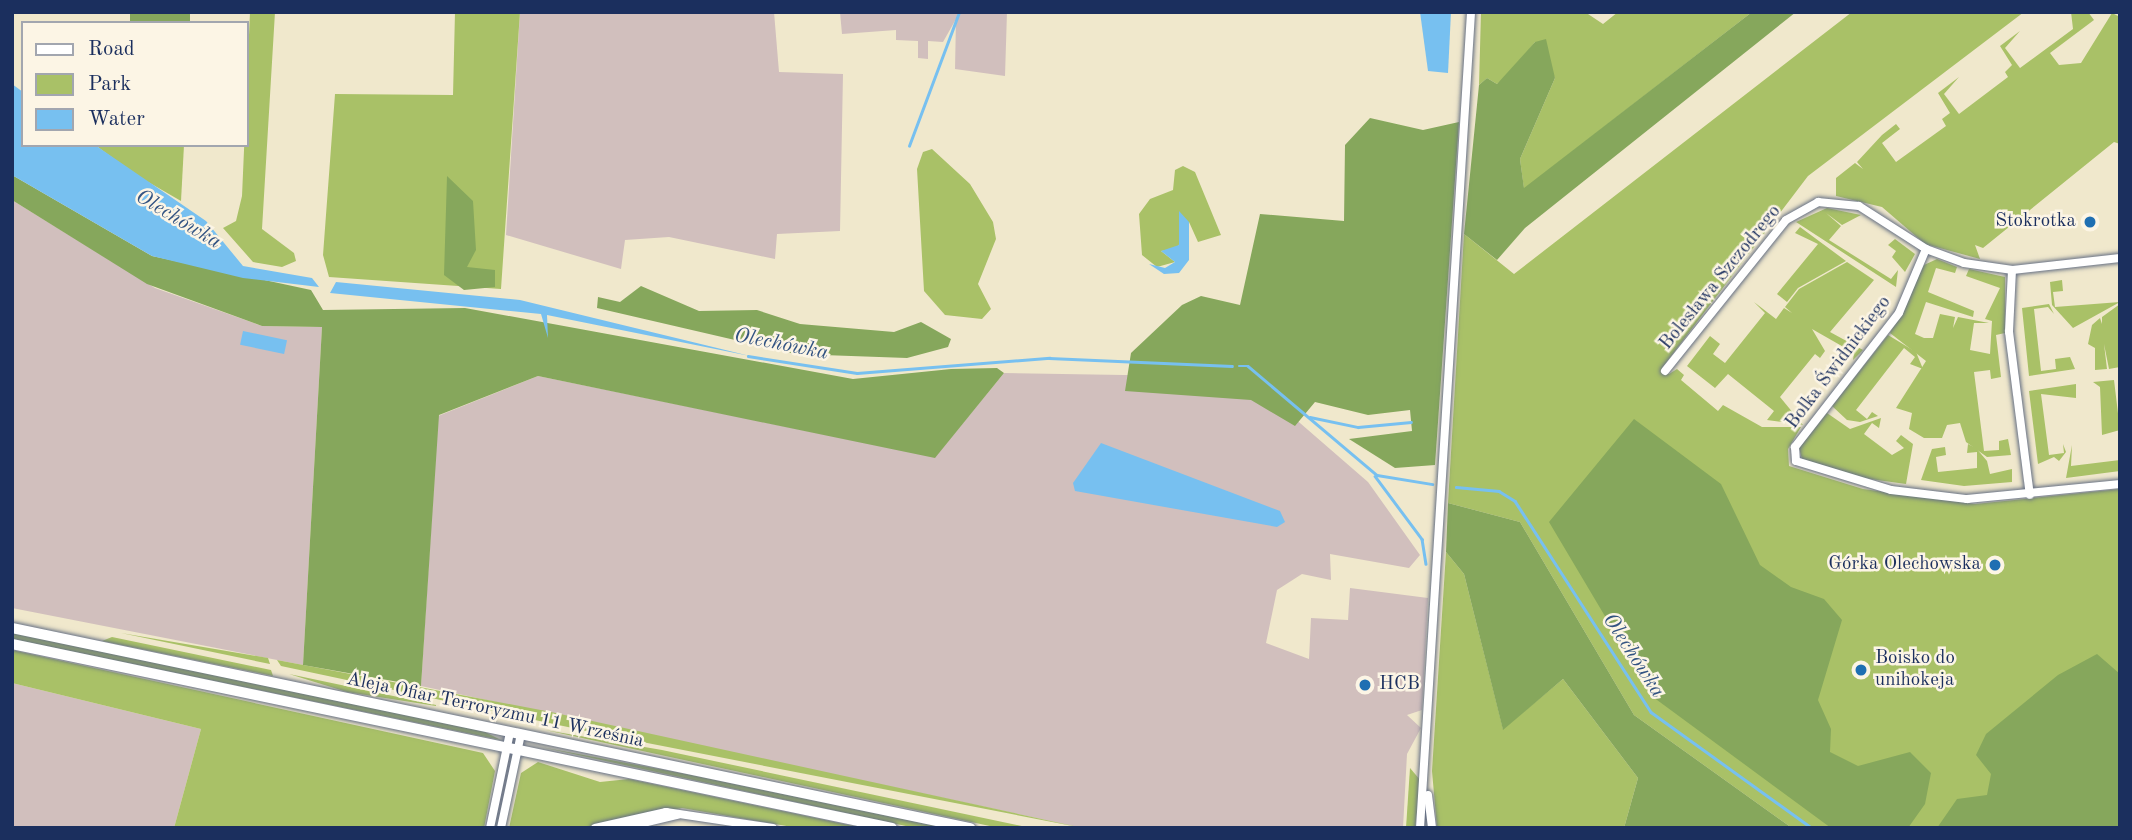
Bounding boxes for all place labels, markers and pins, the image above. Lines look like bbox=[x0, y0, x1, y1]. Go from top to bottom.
place label: Stokrotka bbox=[1995, 211, 2076, 233]
marker: Stokrotka bbox=[2082, 214, 2098, 230]
place label: Górka Olechowska bbox=[1828, 554, 1981, 576]
marker: Górka Olechowska bbox=[1987, 557, 2003, 573]
place label: Boisko do unihokeja bbox=[1875, 648, 1955, 692]
marker: Boisko do unihokeja bbox=[1853, 662, 1869, 678]
place label: HCB bbox=[1379, 674, 1420, 696]
marker: HCB bbox=[1357, 677, 1373, 693]

